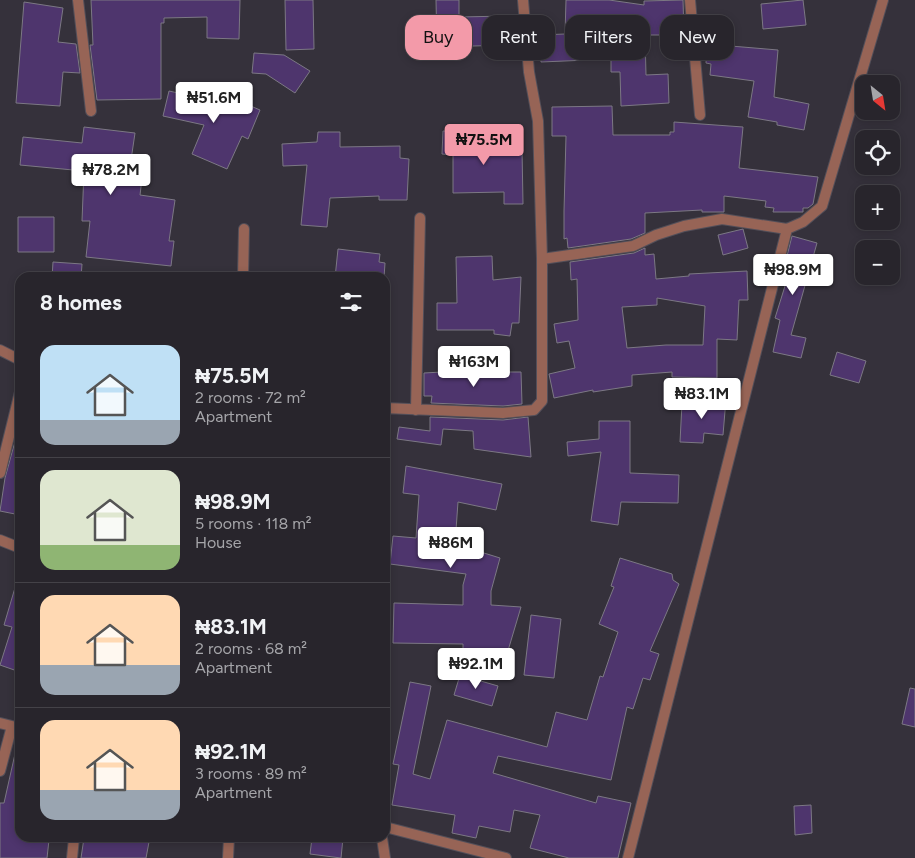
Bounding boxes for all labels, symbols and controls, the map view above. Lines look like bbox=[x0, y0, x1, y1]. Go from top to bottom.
chip: Buy bbox=[405, 15, 472, 60]
chip: Rent bbox=[482, 15, 555, 60]
chip: Filters bbox=[565, 15, 650, 60]
chip: New bbox=[660, 15, 734, 60]
north arrow bbox=[855, 75, 900, 120]
map controls bbox=[855, 75, 900, 285]
pin: ₦51.6M bbox=[173, 82, 255, 124]
text: ₦51.6M bbox=[187, 88, 241, 107]
pin: ₦75.5M bbox=[443, 124, 525, 166]
text: ₦75.5M bbox=[456, 130, 512, 149]
button: locate bbox=[855, 130, 900, 175]
pin: ₦78.2M bbox=[70, 154, 152, 196]
text: ₦78.2M bbox=[82, 160, 140, 179]
button: + bbox=[855, 185, 900, 230]
button: − bbox=[855, 240, 900, 285]
pin: ₦98.9M bbox=[752, 254, 834, 296]
text: ₦98.9M bbox=[764, 260, 822, 279]
icon: filters bbox=[337, 288, 365, 316]
text: 8 homes bbox=[40, 290, 122, 315]
pin: ₦163M bbox=[439, 346, 509, 388]
text: ₦163M bbox=[449, 352, 499, 371]
text: ₦75.5M bbox=[195, 363, 269, 388]
icon: home bbox=[80, 365, 140, 425]
pin: ₦83.1M bbox=[661, 378, 743, 420]
text: ₦83.1M bbox=[675, 384, 729, 403]
text: 2 rooms · 72 m² bbox=[195, 388, 306, 407]
text: Apartment bbox=[195, 407, 272, 426]
text: ₦98.9M bbox=[195, 489, 271, 514]
icon: home bbox=[80, 490, 140, 550]
text: 5 rooms · 118 m² bbox=[195, 514, 312, 533]
pin: ₦86M bbox=[421, 526, 481, 569]
text: House bbox=[195, 533, 241, 552]
text: ₦86M bbox=[429, 533, 473, 552]
text: ₦83.1M bbox=[195, 614, 267, 639]
icon: home bbox=[80, 615, 140, 675]
text: 2 rooms · 68 m² bbox=[195, 639, 307, 658]
pin: ₦92.1M bbox=[435, 648, 517, 690]
text: ₦92.1M bbox=[449, 654, 503, 673]
text: Apartment bbox=[195, 658, 272, 677]
text: ₦92.1M bbox=[195, 739, 267, 764]
icon: home bbox=[80, 740, 140, 800]
text: 3 rooms · 89 m² bbox=[195, 764, 307, 783]
text: Apartment bbox=[195, 783, 272, 802]

